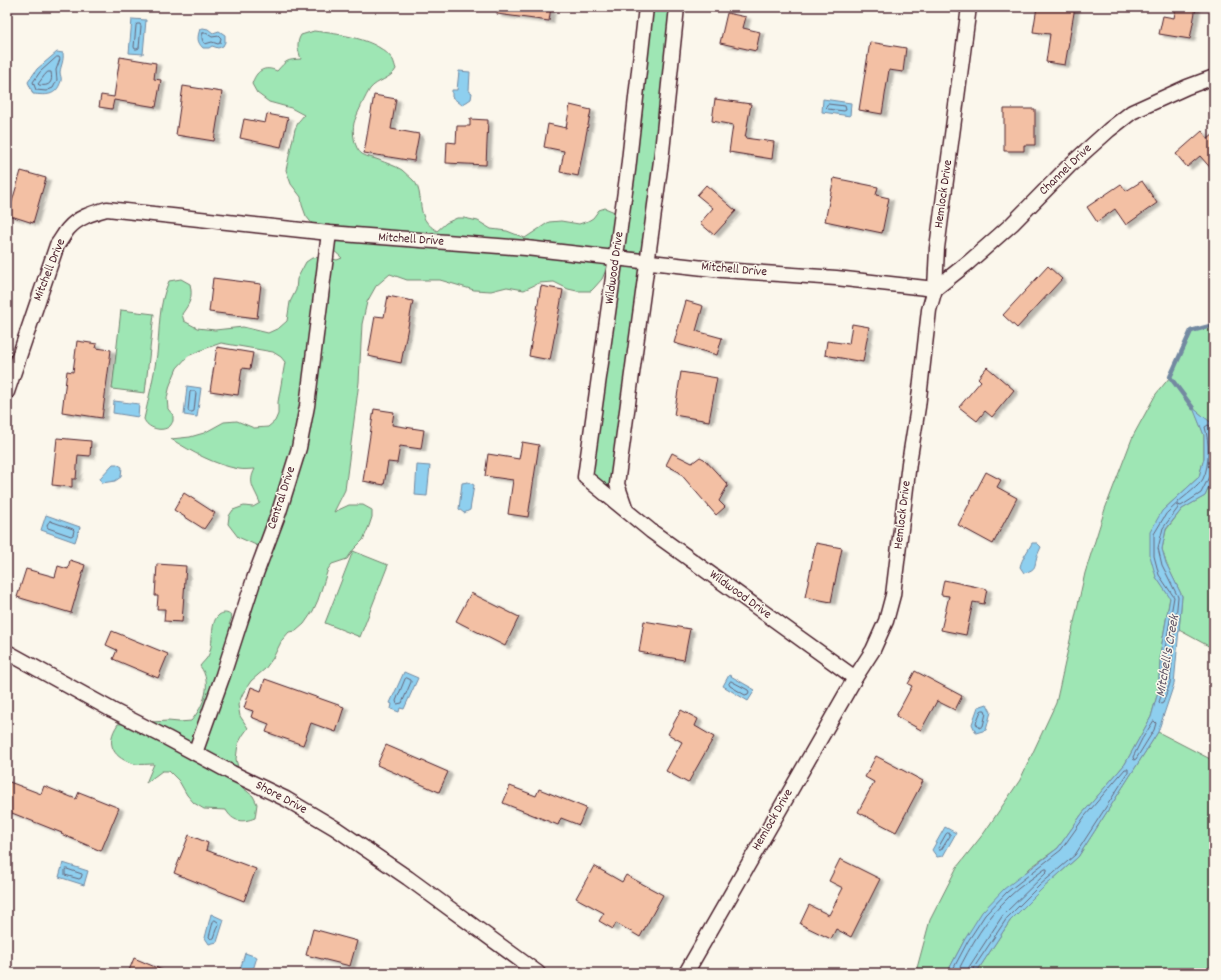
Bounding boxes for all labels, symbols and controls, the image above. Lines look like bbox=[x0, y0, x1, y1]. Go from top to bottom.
street label: Channel Drive bbox=[1035, 140, 1097, 200]
street label: Hemlock Drive bbox=[930, 158, 958, 229]
street label: Mitchell Drive bbox=[377, 228, 445, 252]
street label: Wildwood Drive bbox=[601, 230, 630, 306]
street label: Mitchell Drive bbox=[29, 236, 71, 304]
street label: Mitchell Drive bbox=[700, 258, 768, 282]
street label: Central Drive bbox=[263, 464, 301, 532]
street label: Hemlock Drive bbox=[889, 479, 917, 550]
street label: Wildwood Drive bbox=[705, 566, 775, 624]
water label: Mitchell's Creek bbox=[1151, 612, 1185, 699]
street label: Shore Drive bbox=[252, 776, 310, 820]
street label: Hemlock Drive bbox=[748, 785, 799, 855]

